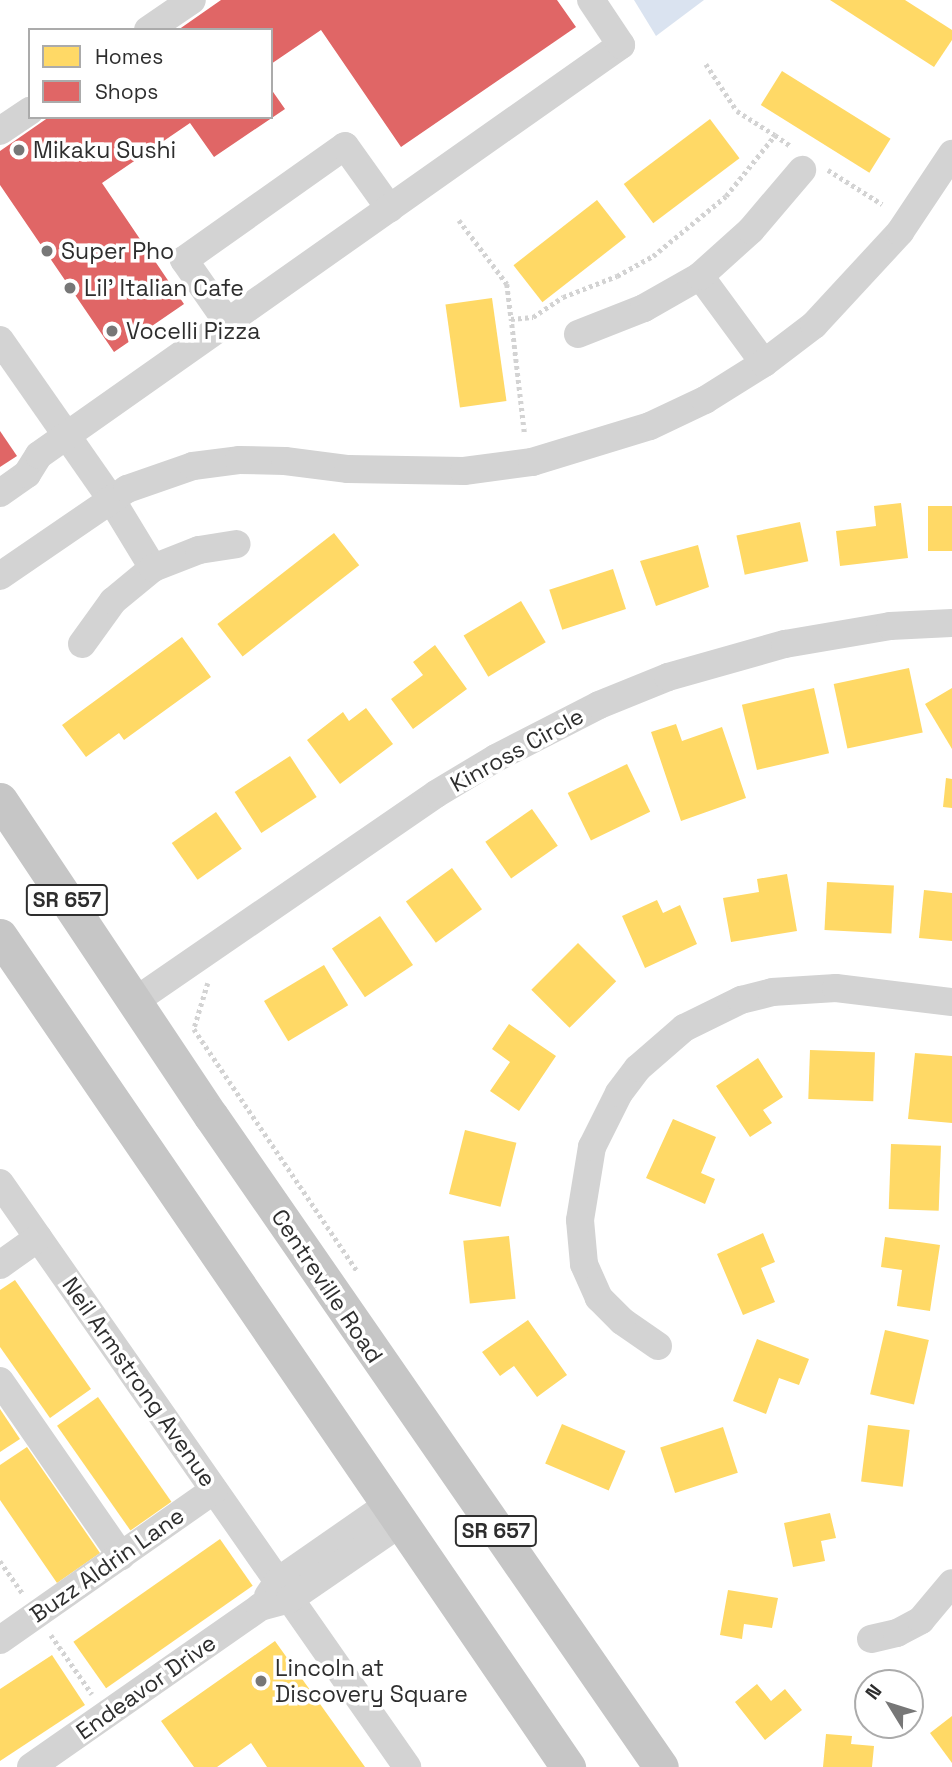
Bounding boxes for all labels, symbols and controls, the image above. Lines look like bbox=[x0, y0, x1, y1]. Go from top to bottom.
legend bbox=[28, 28, 273, 119]
text: Homes bbox=[95, 43, 163, 70]
text: Shops bbox=[95, 78, 158, 105]
place label: Mikaku Sushi bbox=[33, 136, 176, 164]
marker: Mikaku Sushi bbox=[11, 142, 27, 158]
place label: Super Pho bbox=[61, 237, 174, 265]
marker: Super Pho bbox=[39, 243, 55, 259]
place label: Lil' Italian Cafe bbox=[84, 274, 244, 302]
marker: Lil' Italian Cafe bbox=[62, 280, 78, 296]
place label: Vocelli Pizza bbox=[126, 317, 260, 345]
marker: Vocelli Pizza bbox=[104, 323, 120, 339]
street label: Kinross Circle bbox=[446, 702, 588, 798]
road number: SR 657 bbox=[25, 883, 109, 918]
street label: Centreville Road bbox=[265, 1204, 389, 1368]
street label: Neil Armstrong Avenue bbox=[56, 1272, 222, 1492]
street label: Buzz Aldrin Lane bbox=[25, 1502, 189, 1628]
road number: SR 657 bbox=[454, 1514, 538, 1548]
street label: Endeavor Drive bbox=[71, 1629, 221, 1745]
place label: Lincoln at Discovery Square bbox=[275, 1654, 468, 1708]
north arrow bbox=[854, 1669, 924, 1739]
marker: Lincoln at Discovery Square bbox=[253, 1673, 269, 1689]
text: N bbox=[860, 1679, 887, 1705]

